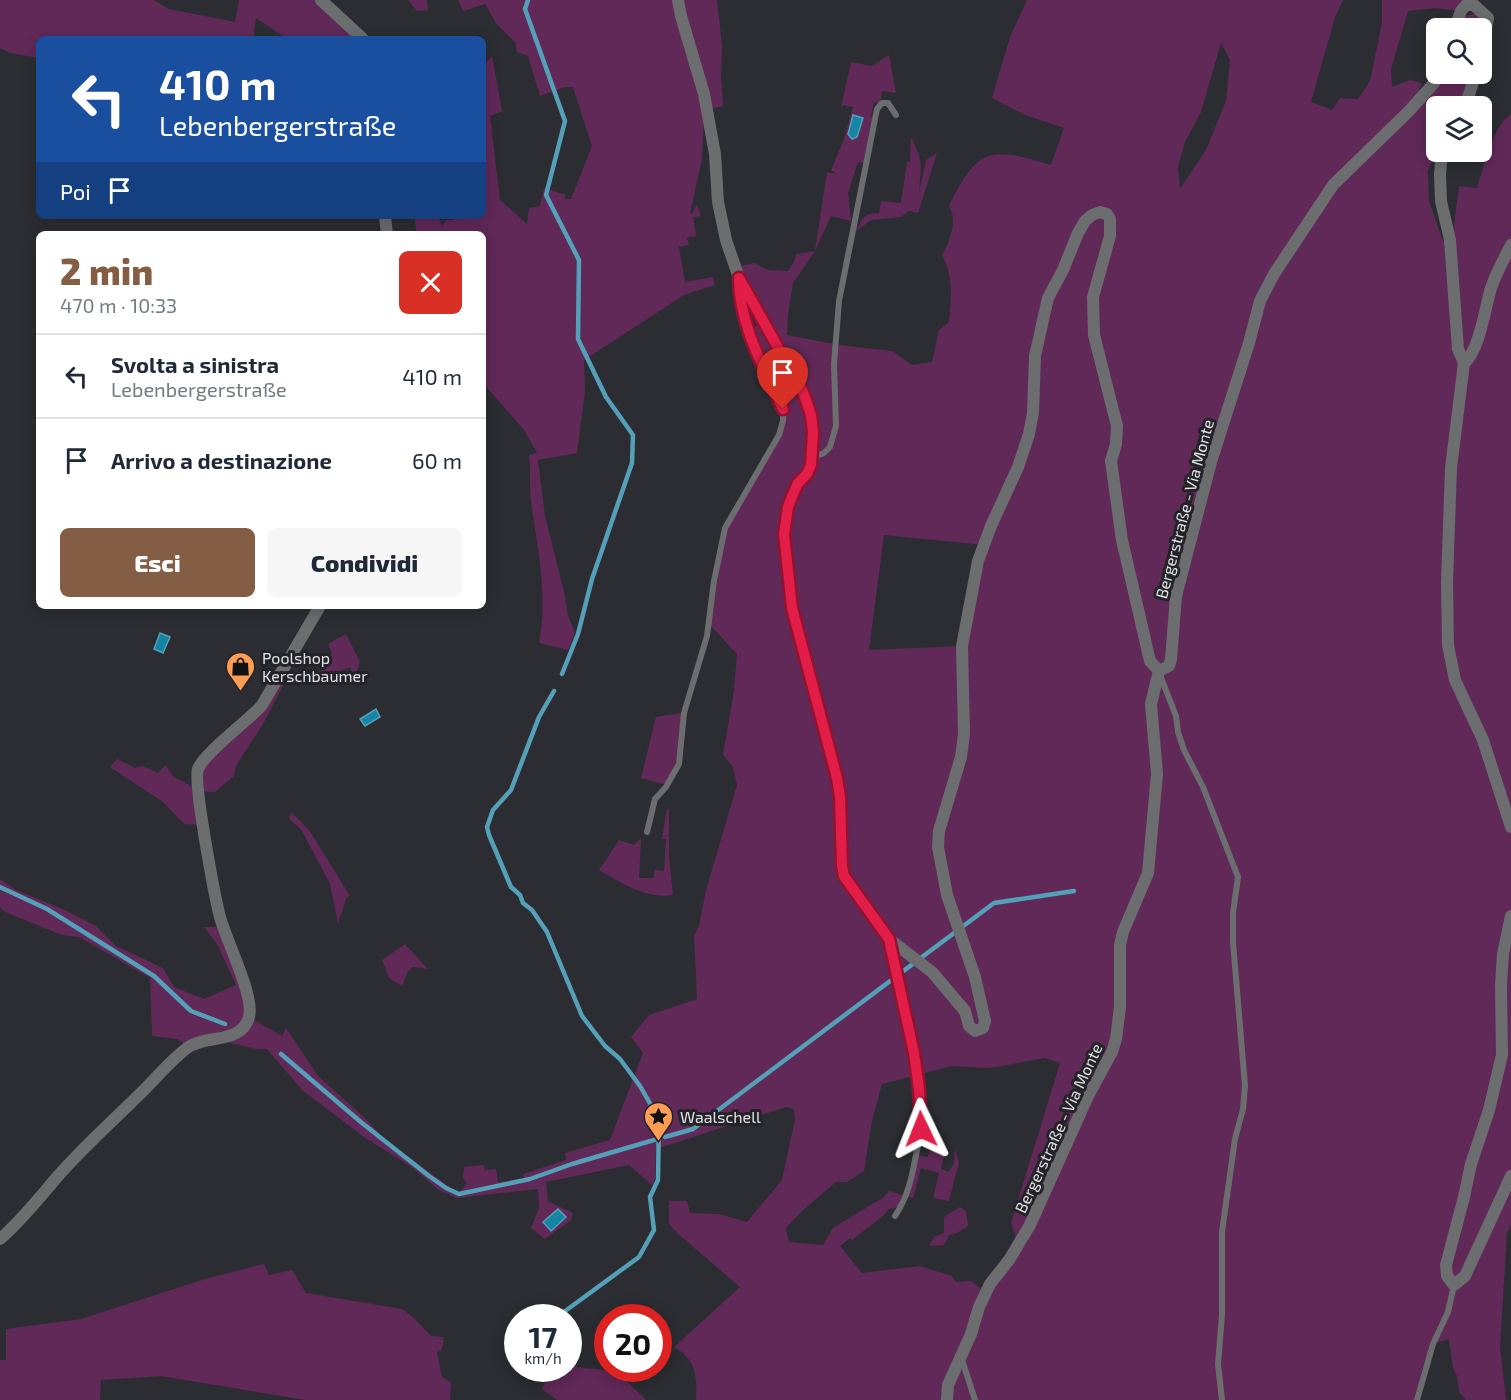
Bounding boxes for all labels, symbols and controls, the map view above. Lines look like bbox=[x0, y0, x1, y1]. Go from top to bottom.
map controls bbox=[1426, 18, 1492, 162]
button: search bbox=[1426, 18, 1492, 84]
text: 410 m bbox=[159, 58, 276, 108]
icon: left bbox=[60, 60, 138, 138]
button: layers bbox=[1426, 96, 1492, 162]
text: Lebenbergerstraße bbox=[159, 109, 396, 141]
icon: arrive bbox=[103, 174, 136, 207]
text: Poi bbox=[60, 178, 91, 204]
text: 2 min bbox=[60, 249, 153, 292]
button: close bbox=[399, 251, 462, 314]
text: 470 m · 10:33 bbox=[60, 293, 177, 317]
pin bbox=[757, 347, 808, 409]
text: Svolta a sinistra bbox=[111, 351, 279, 377]
icon: arrive bbox=[766, 356, 799, 389]
icon: left bbox=[60, 360, 93, 393]
text: 410 m bbox=[402, 363, 462, 389]
text: Lebenbergerstraße bbox=[111, 377, 287, 401]
street label: Bergerstraße - Via Monte bbox=[1151, 417, 1217, 601]
icon: arrive bbox=[60, 444, 93, 477]
text: Arrivo a destinazione bbox=[111, 447, 332, 473]
text: 60 m bbox=[412, 447, 462, 473]
button: Esci bbox=[60, 528, 255, 597]
button: Condividi bbox=[267, 528, 462, 597]
place label: Poolshop Kerschbaumer bbox=[262, 648, 368, 685]
shop icon: Poolshop Kerschbaumer bbox=[225, 650, 257, 692]
street label: Bergerstraße - Via Monte bbox=[1010, 1040, 1106, 1216]
position arrow bbox=[889, 1097, 953, 1161]
place icon: Waalschell bbox=[643, 1100, 675, 1142]
place label: Waalschell bbox=[680, 1107, 761, 1126]
speed limit sign: 20 bbox=[594, 1304, 672, 1382]
text: 17 bbox=[529, 1318, 557, 1354]
text: km/h bbox=[524, 1349, 562, 1367]

